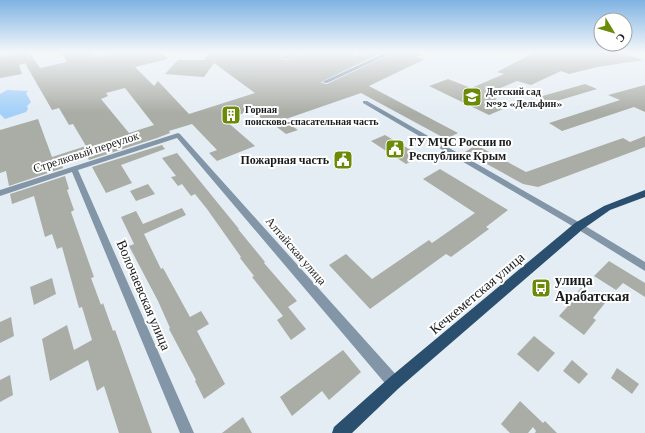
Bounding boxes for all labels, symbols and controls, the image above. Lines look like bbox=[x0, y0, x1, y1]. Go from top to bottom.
north arrow bbox=[593, 12, 633, 52]
text: С bbox=[614, 31, 628, 45]
school or university icon: Детский сад №92 «Дельфин» bbox=[461, 86, 483, 108]
place label: Детский сад №92 «Дельфин» bbox=[486, 86, 563, 109]
building icon: Горная поисково-спасательная часть bbox=[220, 104, 242, 126]
place label: Горная поисково-спасательная часть bbox=[245, 104, 379, 127]
street label: Стрелковый переулок bbox=[31, 128, 141, 176]
place label: ГУ МЧС России по Республике Крым bbox=[409, 135, 512, 163]
public building icon: ГУ МЧС России по Республике Крым bbox=[384, 138, 406, 160]
public building icon: Пожарная часть bbox=[332, 149, 354, 171]
place label: Пожарная часть bbox=[241, 153, 330, 167]
street label: Алтайская улица bbox=[263, 214, 330, 288]
street label: Волочаевская улица bbox=[113, 237, 175, 353]
street label: Кечкеметская улица bbox=[427, 248, 528, 337]
place label: улица Арабатская bbox=[555, 272, 630, 304]
bus stop icon: улица Арабатская bbox=[530, 277, 552, 299]

